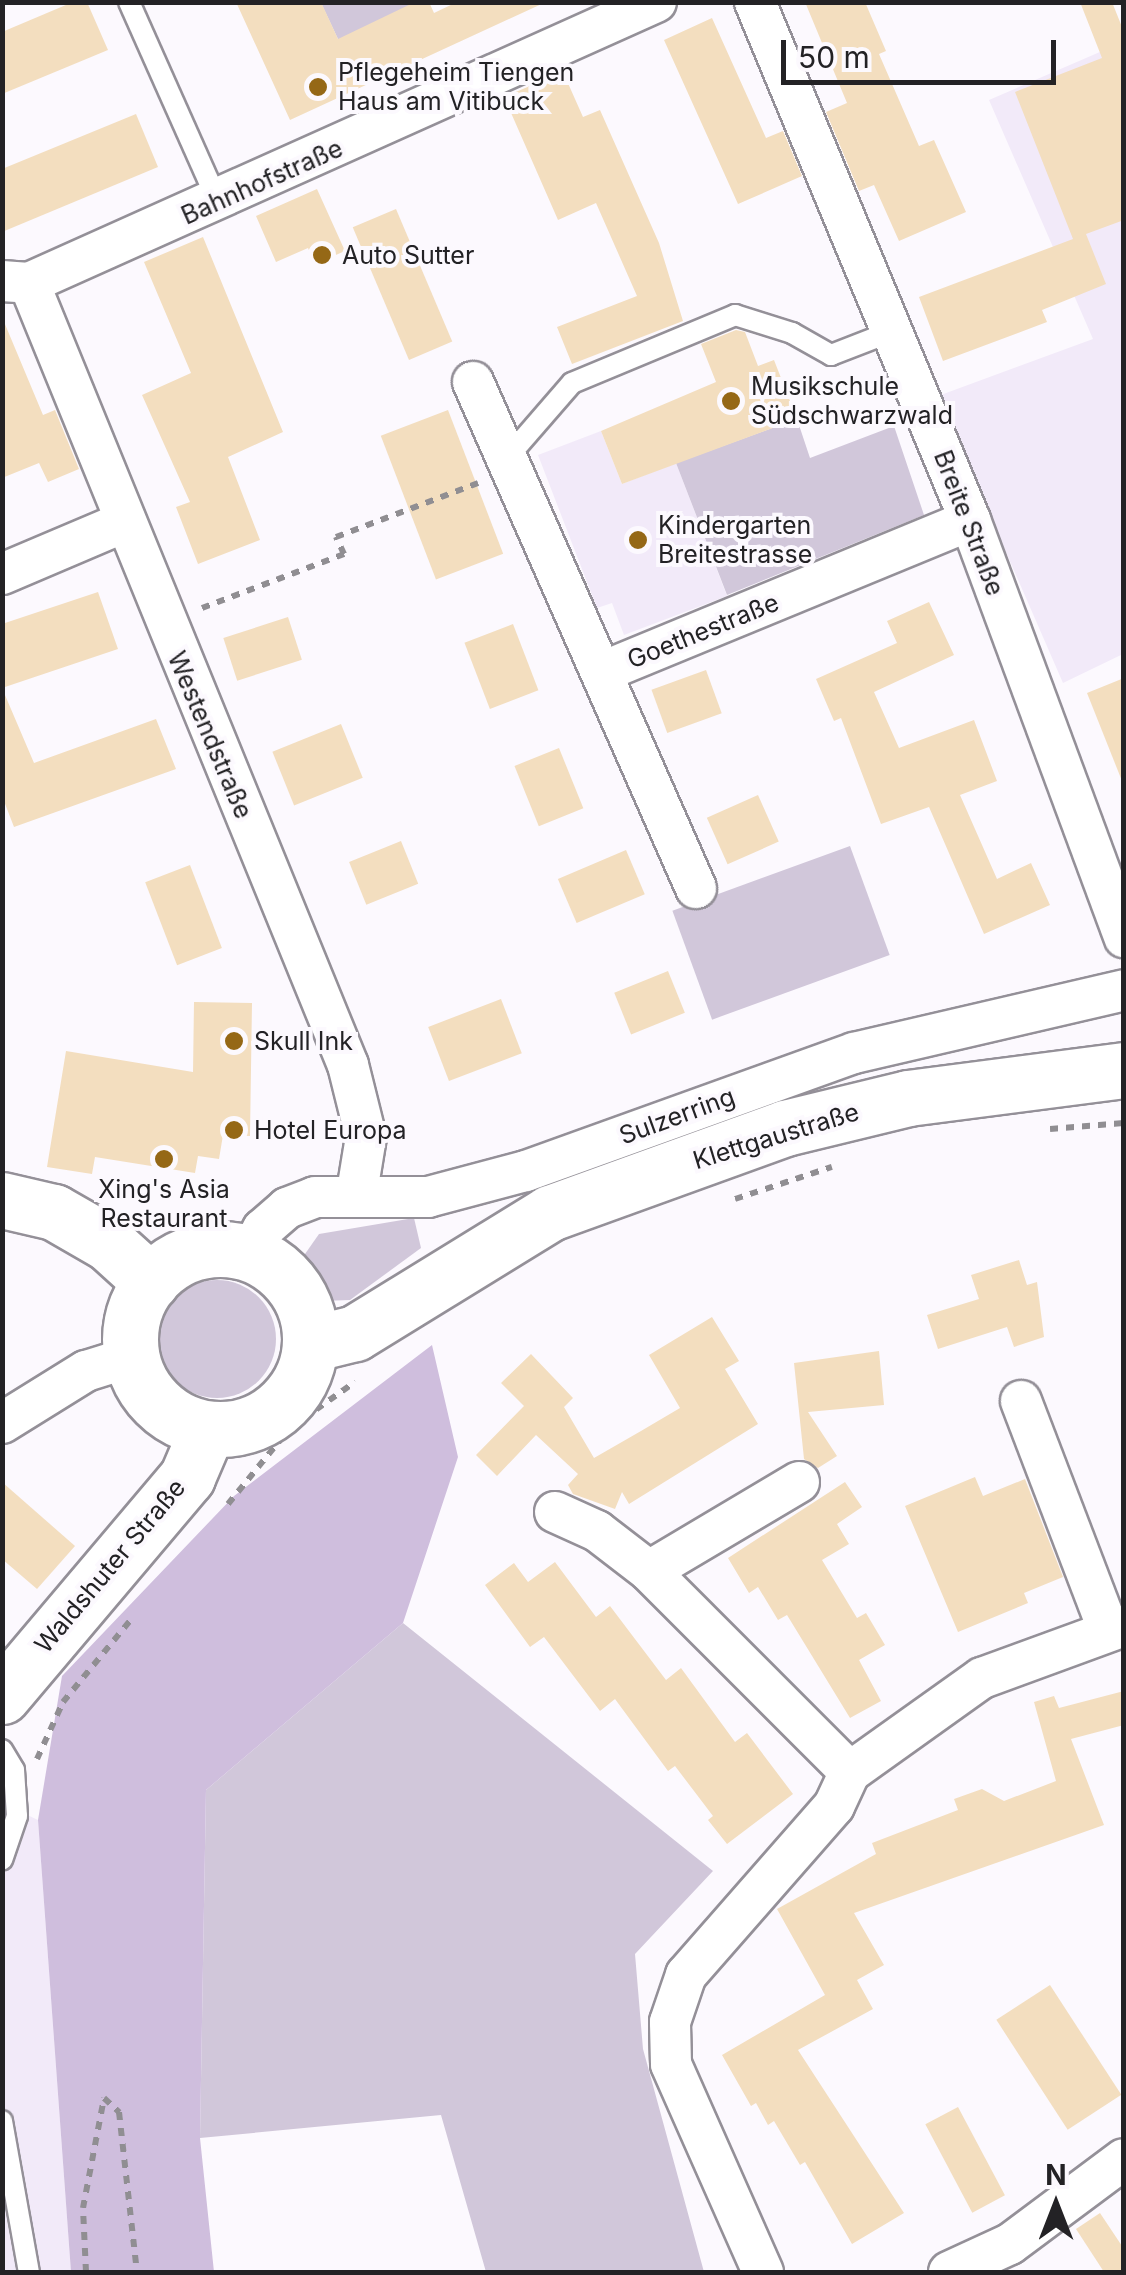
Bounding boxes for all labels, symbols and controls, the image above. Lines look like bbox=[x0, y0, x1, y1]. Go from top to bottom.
scale bar bbox=[786, 20, 1061, 82]
text: 50 m bbox=[798, 39, 870, 75]
place label: Pflegeheim Tiengen Haus am Vitibuck bbox=[338, 58, 574, 117]
marker: Pflegeheim Tiengen Haus am Vitibuck bbox=[307, 76, 329, 98]
street label: Bahnhofstraße bbox=[177, 133, 347, 231]
place label: Auto Sutter bbox=[342, 240, 474, 270]
marker: Auto Sutter bbox=[311, 244, 333, 266]
place label: Musikschule Südschwarzwald bbox=[751, 372, 953, 431]
marker: Musikschule Südschwarzwald bbox=[720, 390, 742, 412]
street label: Breite Straße bbox=[928, 446, 1010, 600]
place label: Kindergarten Breitestrasse bbox=[658, 511, 812, 570]
marker: Kindergarten Breitestrasse bbox=[627, 529, 649, 551]
street label: Goethestraße bbox=[623, 587, 783, 675]
street label: Westendstraße bbox=[161, 647, 259, 823]
place label: Skull Ink bbox=[254, 1026, 353, 1056]
marker: Skull Ink bbox=[223, 1030, 245, 1052]
street label: Sulzerring bbox=[615, 1081, 739, 1151]
street label: Klettgaustraße bbox=[689, 1097, 863, 1175]
place label: Hotel Europa bbox=[254, 1115, 407, 1145]
marker: Hotel Europa bbox=[223, 1119, 245, 1141]
marker: Xing's Asia Restaurant bbox=[153, 1148, 175, 1170]
place label: Xing's Asia Restaurant bbox=[98, 1175, 230, 1234]
street label: Waldshuter Straße bbox=[28, 1473, 192, 1659]
north arrow bbox=[1006, 2155, 1106, 2255]
text: N bbox=[1045, 2158, 1067, 2192]

